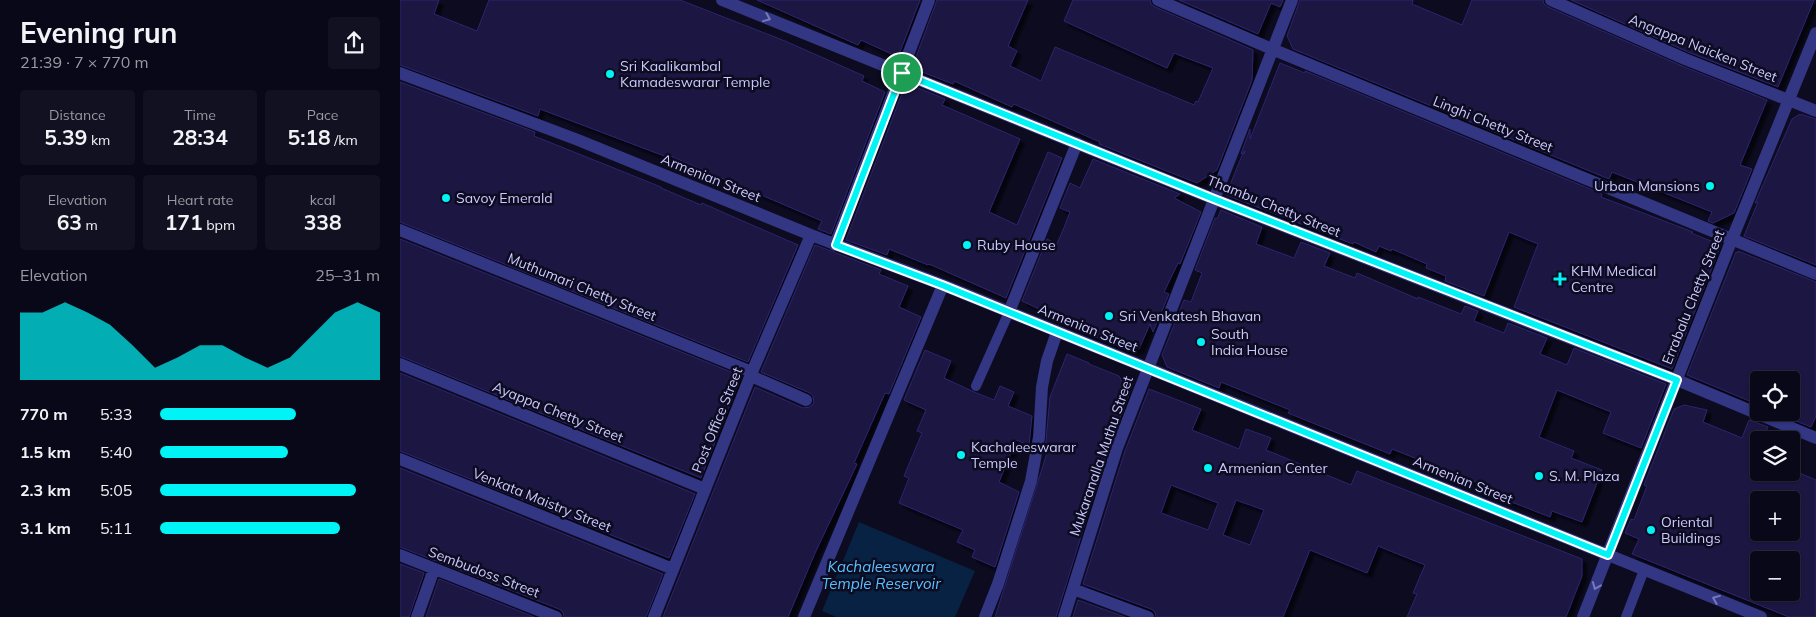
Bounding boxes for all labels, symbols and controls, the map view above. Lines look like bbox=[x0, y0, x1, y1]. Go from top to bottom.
street label: Angappa Naicken Street bbox=[1626, 10, 1780, 86]
one-way arrow bbox=[762, 12, 771, 23]
text: Evening run bbox=[20, 15, 177, 50]
button: share bbox=[328, 17, 380, 69]
text: 21:39 · 7 × 770 m bbox=[20, 52, 149, 72]
pin bbox=[881, 52, 923, 94]
place label: Sri Kaalikambal Kamadeswarar Temple bbox=[620, 57, 770, 91]
icon: arrive bbox=[888, 59, 916, 87]
marker: Sri Kaalikambal Kamadeswarar Temple bbox=[604, 68, 616, 80]
street label: Linghi Chetty Street bbox=[1430, 92, 1556, 156]
text: Distance bbox=[49, 106, 106, 124]
text: Time bbox=[184, 106, 216, 124]
text: Pace bbox=[307, 106, 338, 124]
text: 5.39 bbox=[44, 124, 87, 150]
text: 28:34 bbox=[172, 124, 228, 150]
text: 5:18 bbox=[288, 124, 331, 150]
text: km bbox=[87, 131, 110, 149]
text: /km bbox=[331, 131, 358, 149]
street label: Armenian Street bbox=[659, 150, 764, 206]
street label: Thambu Chetty Street bbox=[1205, 171, 1343, 241]
place label: Urban Mansions bbox=[1594, 177, 1700, 195]
marker: Urban Mansions bbox=[1704, 180, 1716, 192]
place label: Savoy Emerald bbox=[456, 189, 553, 207]
text: Elevation bbox=[48, 191, 107, 209]
text: Heart rate bbox=[167, 191, 233, 209]
text: kcal bbox=[310, 191, 335, 209]
marker: Savoy Emerald bbox=[440, 192, 452, 204]
text: 63 bbox=[57, 209, 82, 235]
text: 171 bbox=[165, 209, 203, 235]
text: 338 bbox=[304, 209, 342, 235]
text: m bbox=[82, 216, 98, 234]
text: bpm bbox=[203, 216, 235, 234]
street label: Errabalu Chetty Street bbox=[1658, 227, 1728, 367]
place label: Ruby House bbox=[977, 236, 1056, 254]
marker: Ruby House bbox=[961, 239, 973, 251]
street label: Muthumari Chetty Street bbox=[505, 249, 659, 325]
place label: KHM Medical Centre bbox=[1571, 262, 1656, 296]
text: Elevation bbox=[20, 265, 88, 285]
text: 25–31 m bbox=[315, 265, 380, 285]
marker: KHM Medical Centre bbox=[1553, 272, 1567, 286]
street label: Armenian Street bbox=[1036, 300, 1141, 356]
place label: Sri Venkatesh Bhavan bbox=[1119, 307, 1261, 325]
marker: Sri Venkatesh Bhavan bbox=[1103, 310, 1115, 322]
place label: South India House bbox=[1211, 325, 1288, 359]
marker: South India House bbox=[1195, 336, 1207, 348]
street label: Post Office Street bbox=[688, 364, 746, 475]
map controls bbox=[1750, 371, 1800, 601]
button: locate bbox=[1750, 371, 1800, 421]
street label: Mukaranalla Muthu Street bbox=[1065, 374, 1137, 538]
street label: Ayappa Chetty Street bbox=[490, 378, 626, 446]
text: 770 m bbox=[20, 404, 68, 424]
text: 5:33 bbox=[100, 404, 132, 424]
button: layers bbox=[1750, 431, 1800, 481]
place label: Kachaleeswarar Temple bbox=[971, 438, 1077, 472]
text: 1.5 km bbox=[20, 442, 71, 462]
text: 5:40 bbox=[100, 442, 132, 462]
marker: Kachaleeswarar Temple bbox=[955, 449, 967, 461]
street label: Armenian Street bbox=[1411, 452, 1516, 508]
place label: Armenian Center bbox=[1218, 459, 1328, 477]
marker: Armenian Center bbox=[1202, 462, 1214, 474]
street label: Venkata Maistry Street bbox=[470, 464, 614, 536]
place label: S. M. Plaza bbox=[1549, 467, 1620, 485]
marker: S. M. Plaza bbox=[1533, 470, 1545, 482]
text: 2.3 km bbox=[20, 480, 71, 500]
text: 5:05 bbox=[100, 480, 132, 500]
button: + bbox=[1750, 491, 1800, 541]
place label: Oriental Buildings bbox=[1661, 513, 1721, 547]
text: 3.1 km bbox=[20, 518, 71, 538]
text: 5:11 bbox=[100, 518, 132, 538]
marker: Oriental Buildings bbox=[1645, 524, 1657, 536]
street label: Sembudoss Street bbox=[426, 542, 542, 602]
button: − bbox=[1750, 551, 1800, 601]
water label: Kachaleeswara Temple Reservoir bbox=[821, 557, 941, 593]
one-way arrow bbox=[1591, 581, 1602, 590]
one-way arrow bbox=[1712, 594, 1721, 605]

